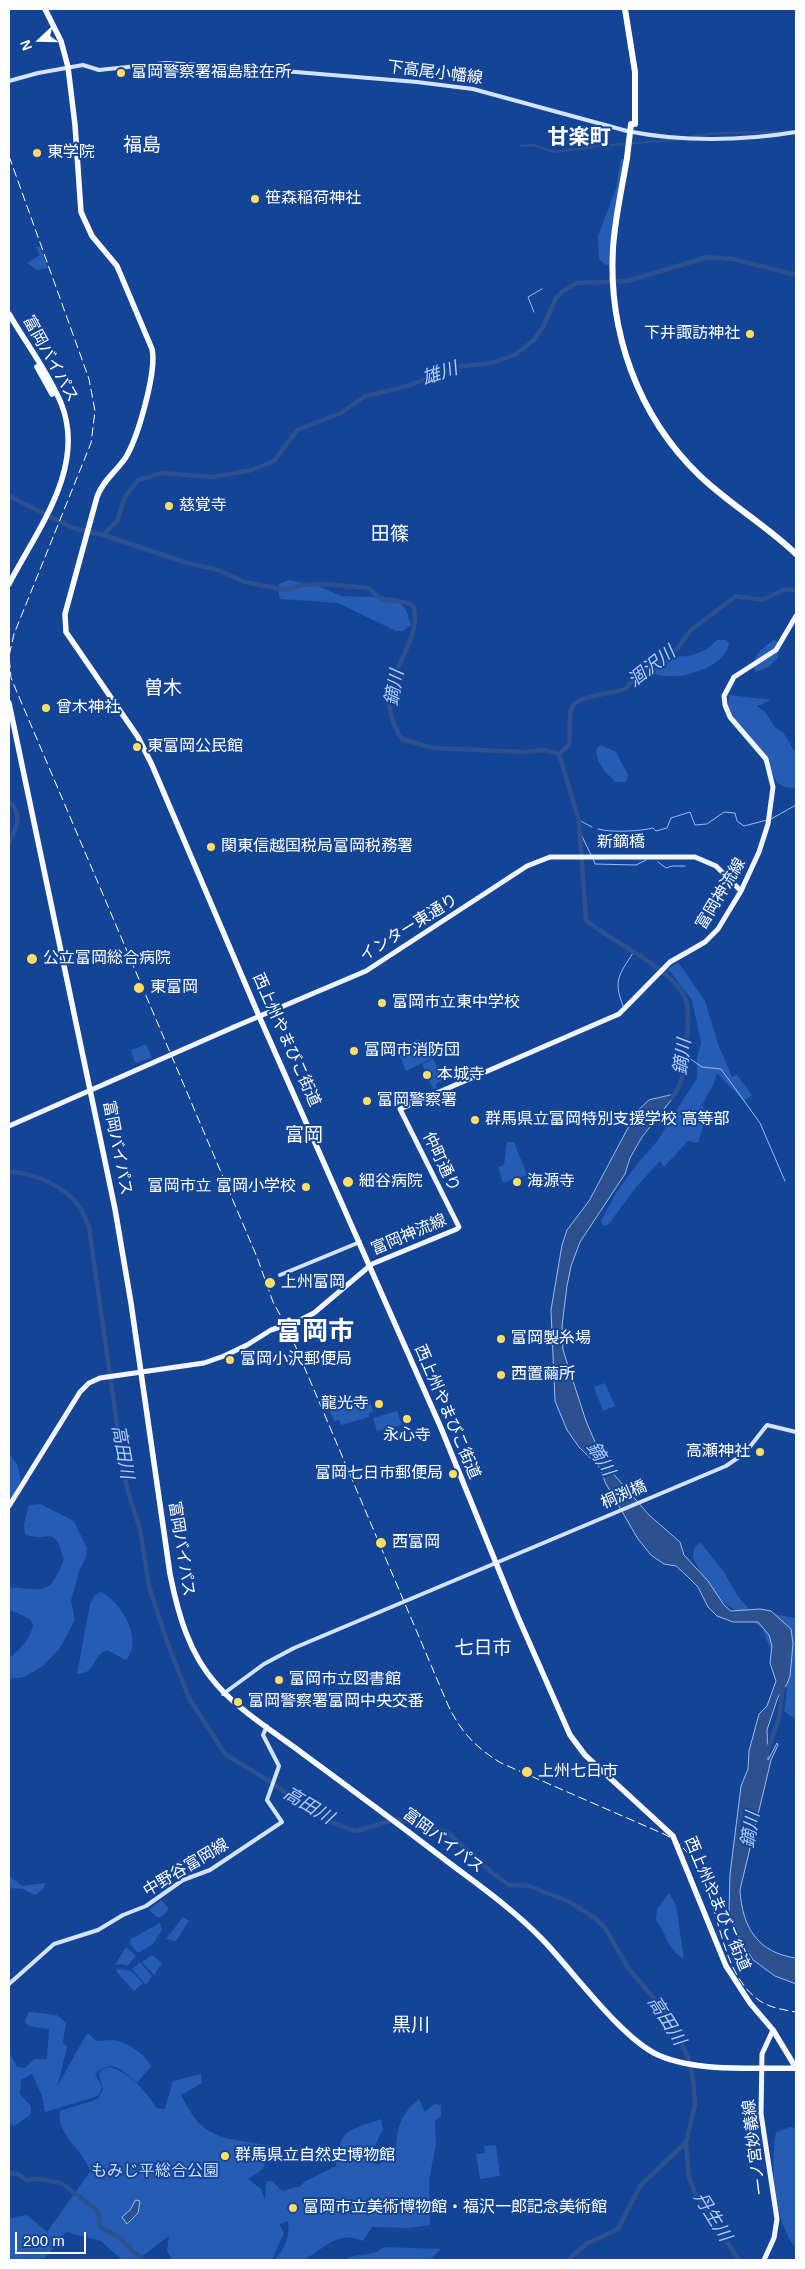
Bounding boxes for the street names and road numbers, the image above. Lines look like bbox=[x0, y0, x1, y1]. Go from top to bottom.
street label: 下高尾小幡線 bbox=[386, 58, 484, 88]
street label: 富岡バイパス bbox=[18, 312, 82, 406]
street label: 新鏑橋 bbox=[597, 833, 645, 853]
street label: 富岡神流線 bbox=[692, 855, 750, 933]
street label: インター東通り bbox=[356, 890, 462, 966]
street label: 西上州やまびこ街道 bbox=[248, 970, 324, 1110]
street label: 富岡バイパス bbox=[98, 1099, 136, 1197]
street label: 仲町通り bbox=[418, 1129, 464, 1195]
street label: 富岡神流線 bbox=[368, 1211, 450, 1259]
street label: 西上州やまびこ街道 bbox=[410, 1342, 484, 1482]
street label: 桐渕橋 bbox=[598, 1477, 650, 1513]
street label: 富岡バイパス bbox=[164, 1500, 198, 1598]
street label: 富岡バイパス bbox=[399, 1804, 487, 1878]
street label: 西上州やまびこ街道 bbox=[680, 1834, 754, 1974]
street label: 中野谷富岡線 bbox=[140, 1835, 232, 1901]
street label: 一ノ宮妙義線 bbox=[740, 2098, 770, 2196]

